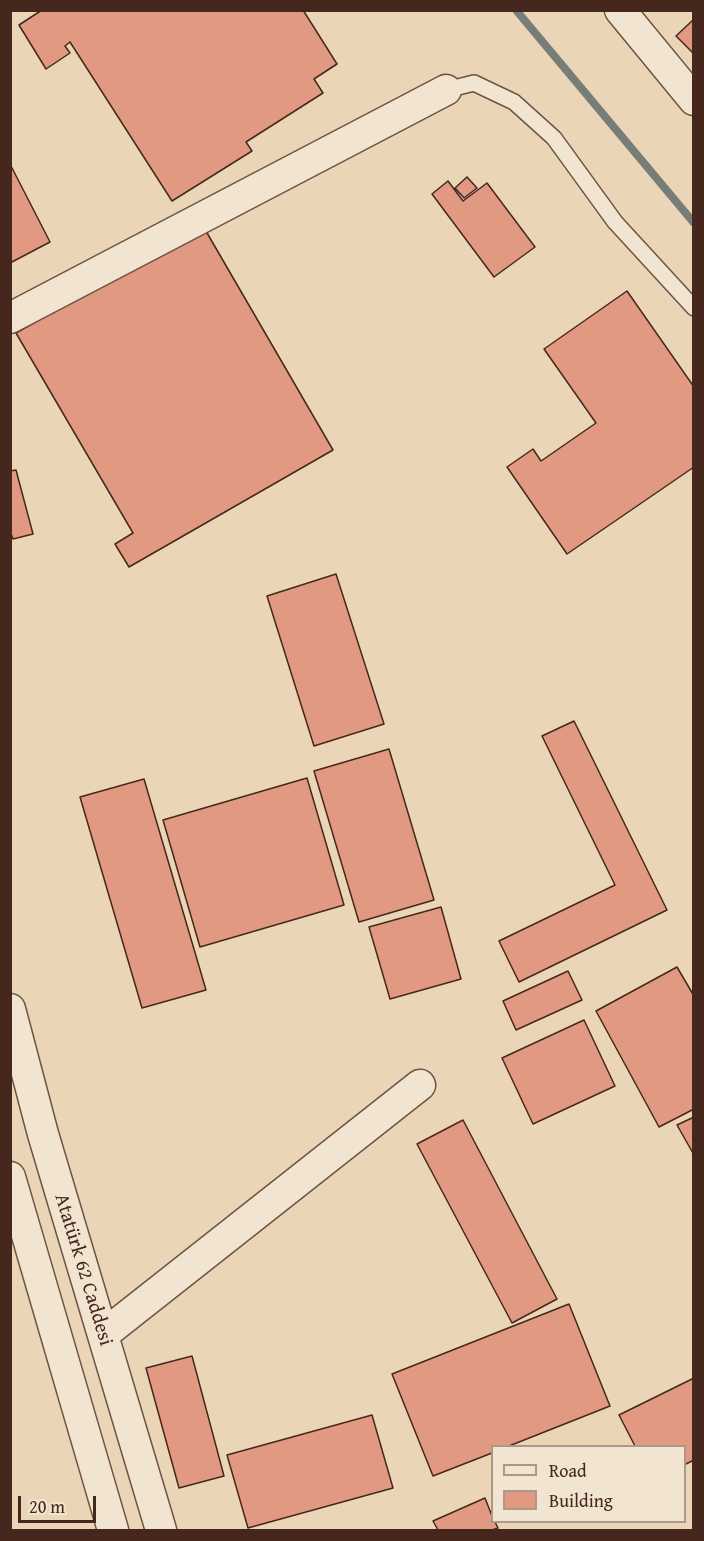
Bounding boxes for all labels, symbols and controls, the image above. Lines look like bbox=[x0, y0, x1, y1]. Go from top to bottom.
street label: Atatürk 62 Caddesi bbox=[48, 1191, 118, 1349]
legend bbox=[491, 1445, 686, 1523]
text: Road bbox=[549, 1457, 587, 1484]
scale bar bbox=[21, 1484, 99, 1522]
text: Building bbox=[549, 1487, 613, 1514]
text: 20 m bbox=[29, 1493, 65, 1520]

